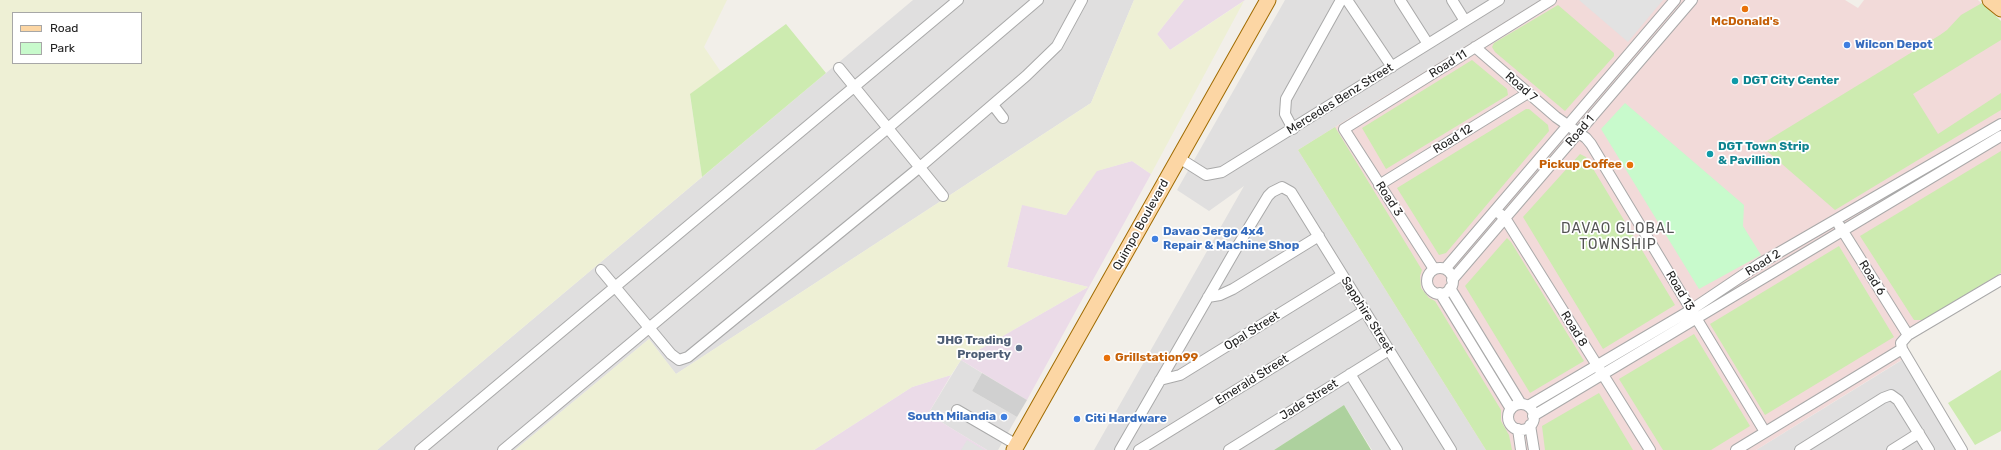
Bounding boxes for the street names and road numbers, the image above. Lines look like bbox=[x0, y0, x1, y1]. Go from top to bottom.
street label: Road 11 bbox=[1427, 47, 1469, 81]
street label: Mercedes Benz Street bbox=[1284, 60, 1396, 138]
street label: Road 7 bbox=[1502, 69, 1540, 105]
street label: Road 1 bbox=[1563, 112, 1597, 150]
street label: Road 12 bbox=[1431, 121, 1475, 157]
street label: Quimpo Boulevard bbox=[1110, 177, 1172, 273]
street label: Road 3 bbox=[1372, 179, 1406, 219]
street label: Road 2 bbox=[1743, 247, 1783, 279]
street label: Road 6 bbox=[1856, 258, 1888, 298]
street label: Road 13 bbox=[1663, 269, 1697, 313]
street label: Sapphire Street bbox=[1338, 274, 1396, 356]
street label: Opal Street bbox=[1222, 308, 1282, 354]
street label: Road 8 bbox=[1558, 309, 1590, 349]
street label: Emerald Street bbox=[1213, 352, 1291, 408]
street label: Jade Street bbox=[1277, 376, 1341, 424]

